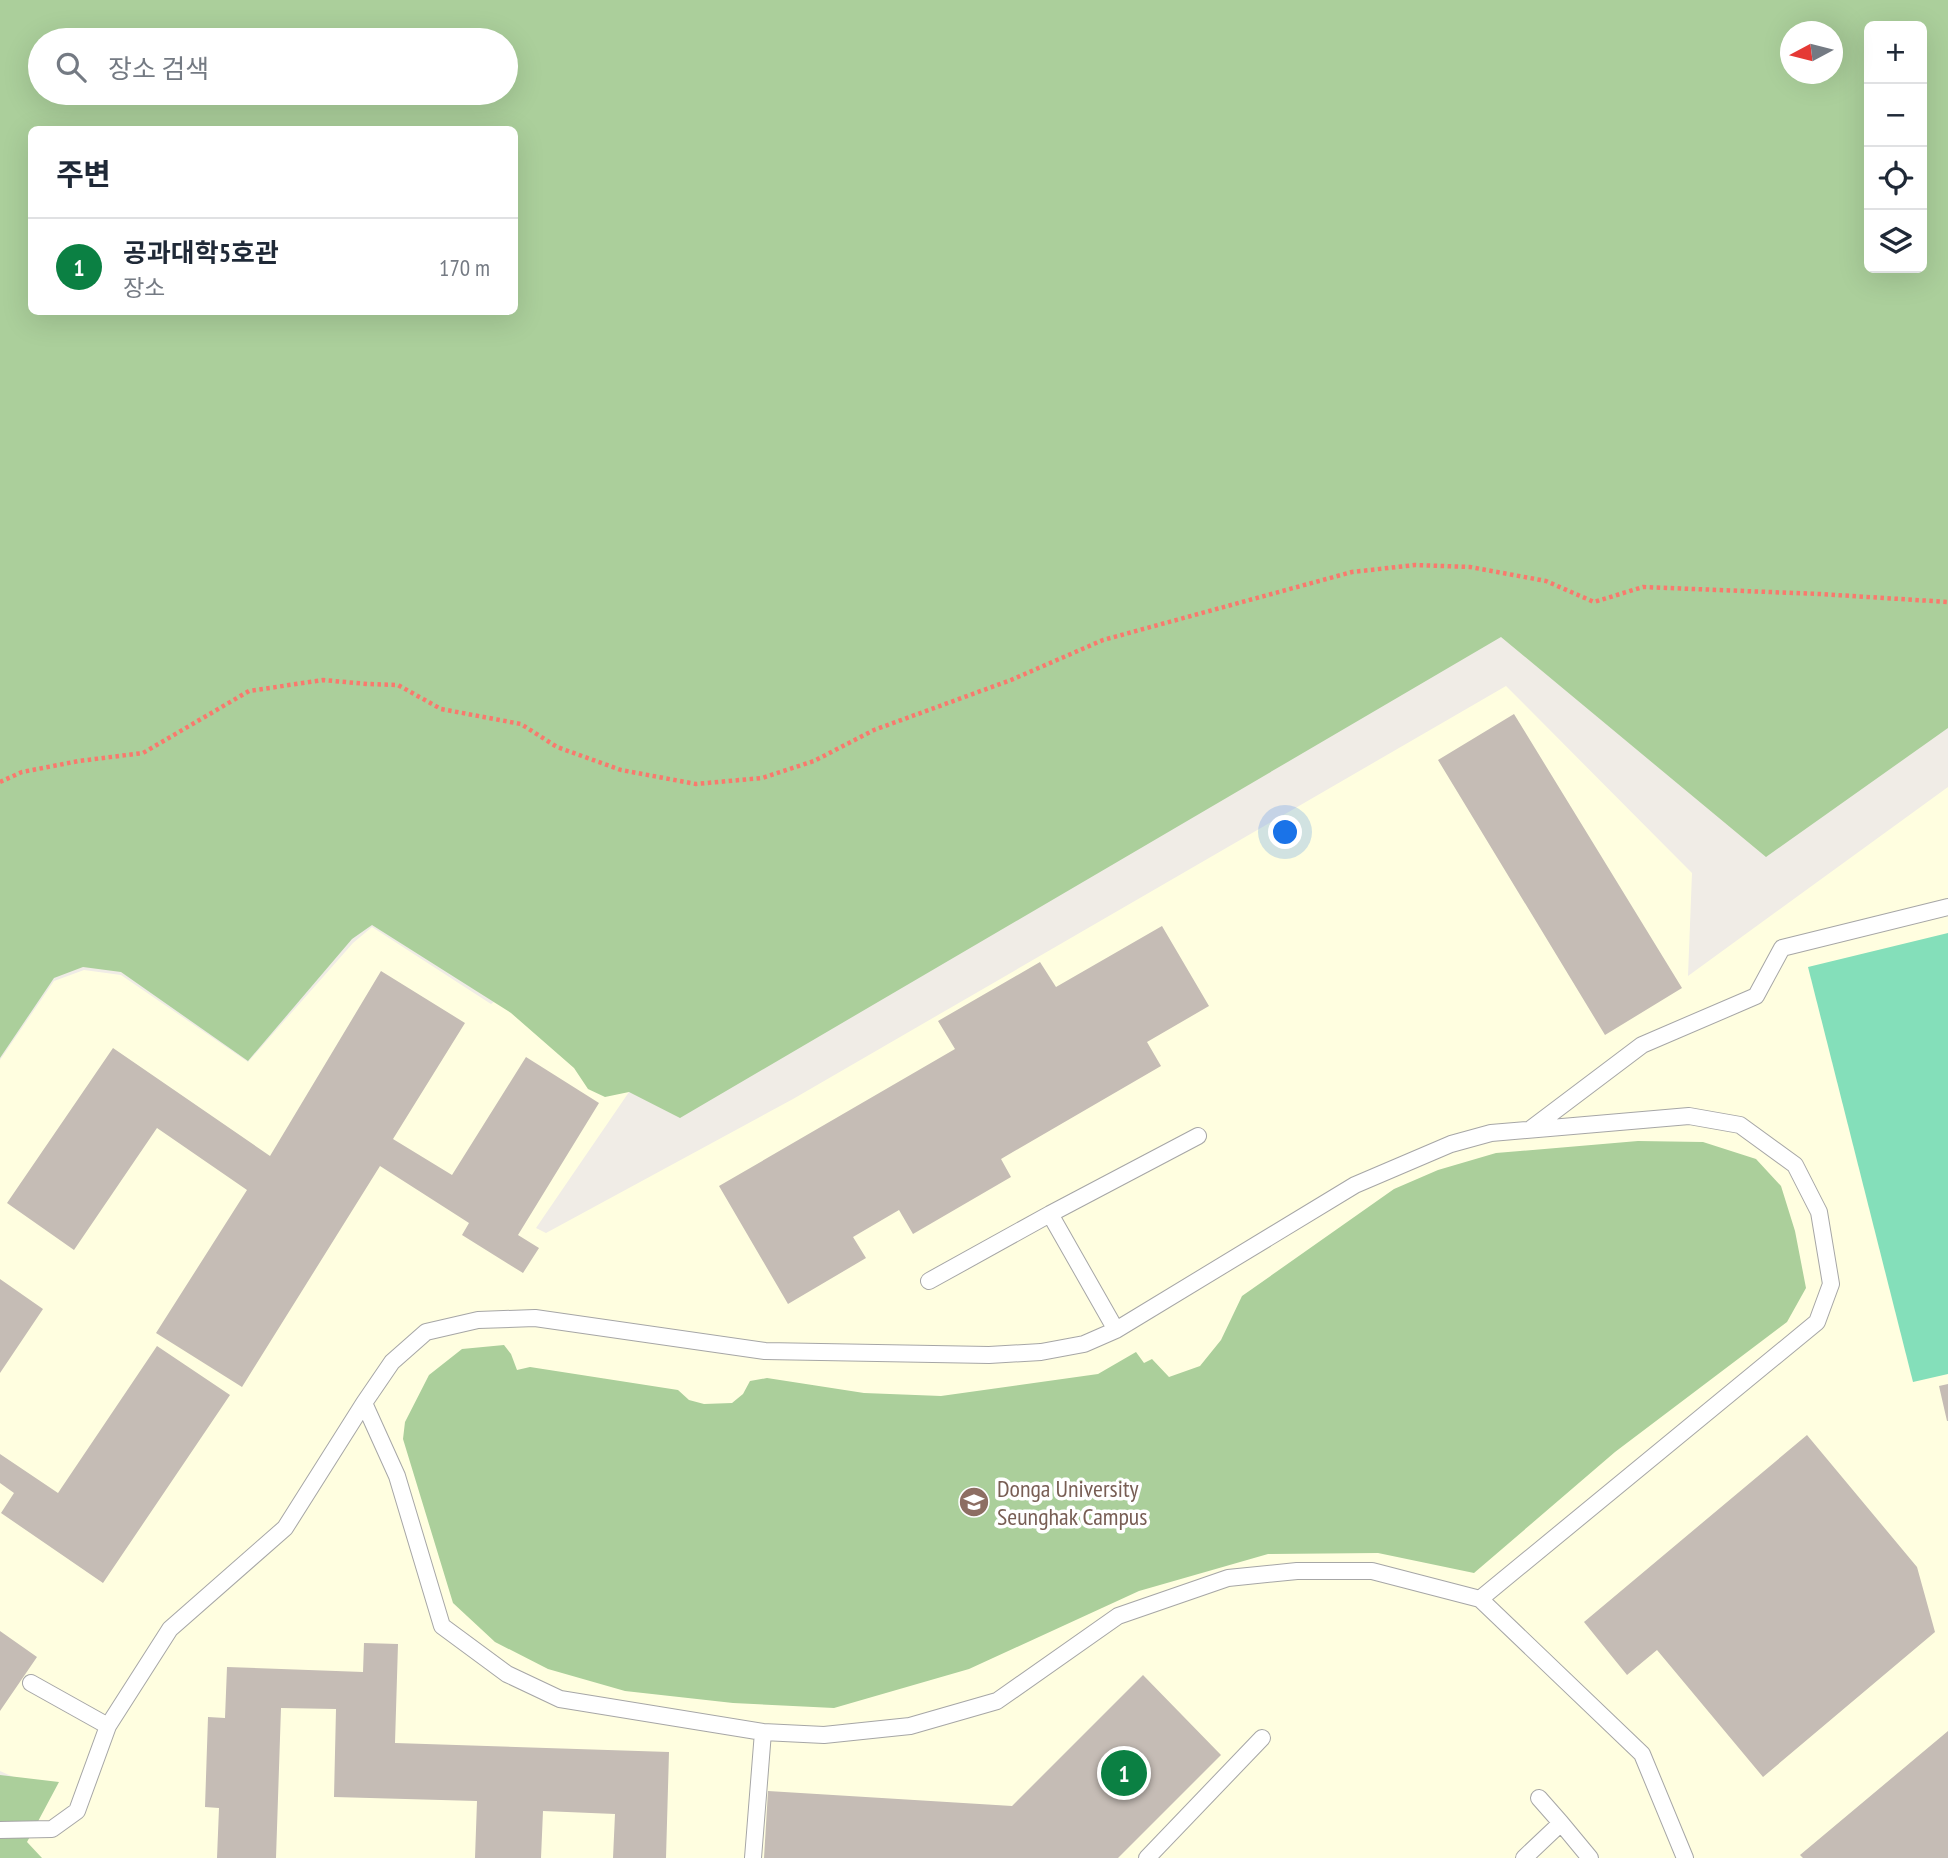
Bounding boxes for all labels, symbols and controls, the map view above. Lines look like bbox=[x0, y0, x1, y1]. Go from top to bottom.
north arrow bbox=[1780, 21, 1843, 84]
map controls bbox=[1864, 21, 1927, 273]
button: + bbox=[1864, 21, 1927, 84]
search box bbox=[28, 28, 518, 105]
icon: search bbox=[52, 48, 90, 86]
text: 장소 검색 bbox=[108, 52, 209, 85]
button: − bbox=[1864, 84, 1927, 147]
button: locate bbox=[1864, 147, 1927, 210]
text: 주변 bbox=[56, 154, 111, 193]
button: layers bbox=[1864, 210, 1927, 273]
text: 공과대학5호관 bbox=[123, 236, 279, 269]
text: 1 bbox=[74, 253, 85, 282]
text: 170 m bbox=[439, 253, 490, 282]
text: 장소 bbox=[123, 273, 165, 302]
your location bbox=[1268, 815, 1302, 849]
place label: Donga University Seunghak Campus bbox=[997, 1473, 1147, 1532]
school or university icon: Donga University Seunghak Campus bbox=[957, 1485, 991, 1519]
pin: 1 bbox=[1101, 1747, 1147, 1799]

